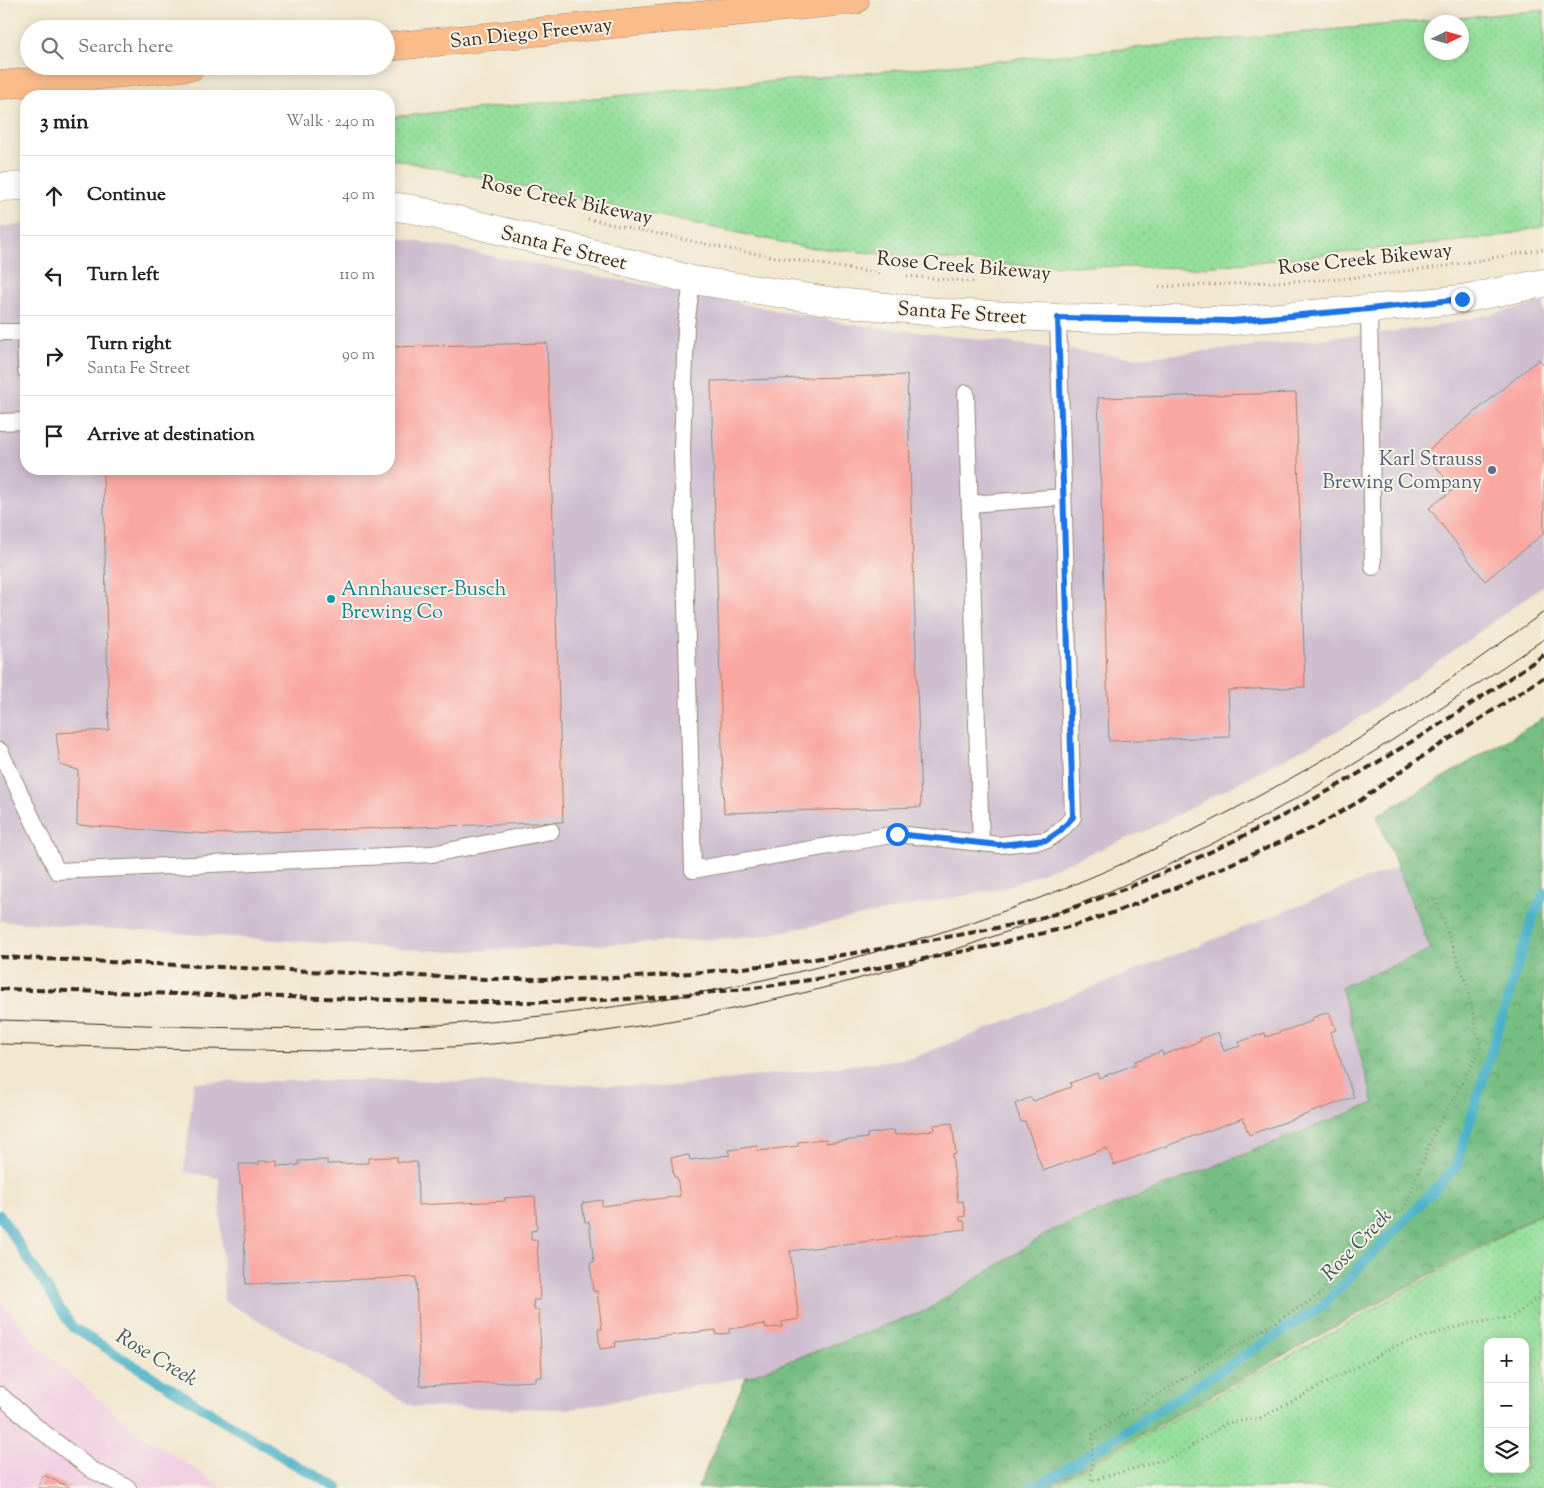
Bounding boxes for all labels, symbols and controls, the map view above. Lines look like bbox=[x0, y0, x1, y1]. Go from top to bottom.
street label: San Diego Freeway bbox=[449, 12, 614, 57]
north arrow bbox=[1424, 15, 1469, 60]
search box bbox=[20, 20, 395, 75]
icon: search bbox=[38, 34, 66, 62]
text: Search here bbox=[78, 34, 173, 61]
text: 3 min bbox=[40, 108, 89, 138]
text: Walk · 240 m bbox=[286, 111, 375, 134]
street label: Rose Creek Bikeway bbox=[478, 169, 655, 234]
icon: ahead bbox=[40, 182, 68, 210]
text: Continue bbox=[87, 182, 166, 209]
text: 40 m bbox=[342, 184, 375, 207]
street label: Santa Fe Street bbox=[497, 220, 630, 279]
street label: Rose Creek Bikeway bbox=[1277, 237, 1454, 284]
street label: Rose Creek Bikeway bbox=[875, 245, 1052, 290]
icon: left bbox=[40, 262, 68, 290]
text: Turn left bbox=[87, 262, 159, 289]
text: 110 m bbox=[339, 264, 375, 287]
route end bbox=[1451, 288, 1474, 311]
street label: Santa Fe Street bbox=[896, 296, 1027, 333]
text: Turn right bbox=[87, 331, 171, 358]
icon: right bbox=[40, 342, 68, 370]
text: 90 m bbox=[342, 344, 375, 367]
text: Santa Fe Street bbox=[87, 358, 190, 381]
icon: arrive bbox=[40, 422, 68, 450]
text: Arrive at destination bbox=[87, 422, 255, 449]
place label: Karl Strauss Brewing Company bbox=[1322, 446, 1482, 498]
marker: Karl Strauss Brewing Company bbox=[1486, 464, 1498, 476]
place label: Annhaueser-Busch Brewing Co bbox=[341, 576, 507, 628]
marker: Annhaueser-Busch Brewing Co bbox=[325, 593, 337, 605]
route start bbox=[886, 823, 909, 846]
water label: Rose Creek bbox=[1315, 1202, 1400, 1288]
water label: Rose Creek bbox=[109, 1323, 203, 1395]
map controls bbox=[1484, 1338, 1529, 1473]
button: + bbox=[1484, 1338, 1529, 1383]
button: − bbox=[1484, 1383, 1529, 1428]
button: layers bbox=[1484, 1428, 1529, 1473]

